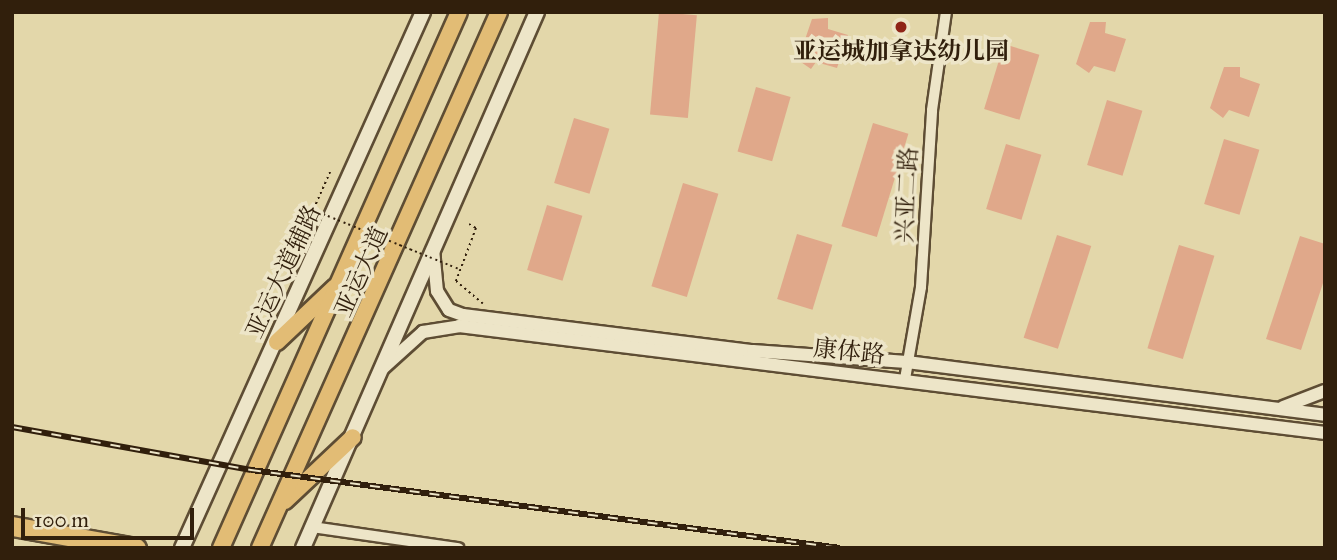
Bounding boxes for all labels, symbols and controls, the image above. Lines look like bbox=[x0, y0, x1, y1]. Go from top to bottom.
marker: 亚运城加拿达幼儿园 bbox=[893, 19, 909, 35]
place label: 亚运城加拿达幼儿园 bbox=[793, 38, 1009, 66]
street label: 兴亚二路 bbox=[890, 146, 924, 244]
street label: 亚运大道辅路 bbox=[241, 201, 327, 343]
street label: 亚运大道 bbox=[329, 222, 395, 322]
street label: 康体路 bbox=[812, 334, 886, 370]
scale bar bbox=[24, 494, 198, 538]
text: 100 m bbox=[34, 507, 89, 533]

